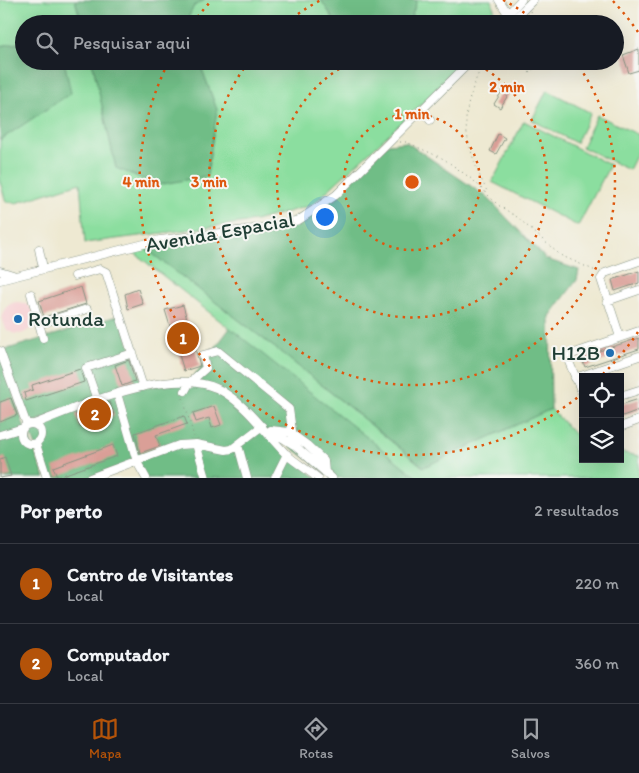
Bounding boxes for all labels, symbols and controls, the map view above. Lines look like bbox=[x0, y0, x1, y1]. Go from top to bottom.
search box bbox=[15, 15, 624, 70]
icon: search bbox=[33, 29, 61, 57]
text: Pesquisar aqui bbox=[73, 31, 190, 54]
text: 2 min bbox=[489, 78, 526, 96]
text: 1 min bbox=[395, 105, 430, 123]
text: 4 min bbox=[123, 173, 160, 191]
text: 3 min bbox=[191, 173, 228, 191]
centre of rings bbox=[403, 173, 421, 191]
your location bbox=[312, 204, 338, 230]
street label: Avenida Espacial bbox=[143, 206, 296, 257]
place label: Rotunda bbox=[28, 306, 104, 331]
marker: Rotunda bbox=[12, 313, 24, 325]
pin: 1 bbox=[167, 319, 199, 357]
place label: H12B bbox=[551, 340, 600, 365]
marker: H12B bbox=[604, 347, 616, 359]
map controls bbox=[579, 373, 624, 463]
button: locate bbox=[579, 373, 624, 418]
pin: 2 bbox=[79, 395, 111, 433]
button: layers bbox=[579, 418, 624, 463]
text: Por perto bbox=[20, 498, 102, 523]
text: 2 resultados bbox=[534, 501, 619, 520]
text: Centro de Visitantes bbox=[67, 563, 233, 586]
text: 1 bbox=[32, 574, 40, 593]
text: 220 m bbox=[575, 574, 619, 593]
text: Local bbox=[67, 586, 103, 605]
text: Computador bbox=[67, 643, 169, 666]
text: 2 bbox=[32, 654, 40, 673]
text: 360 m bbox=[575, 654, 619, 673]
text: Local bbox=[67, 666, 103, 685]
tab: Mapa bbox=[89, 715, 122, 762]
tab: Rotas bbox=[299, 715, 333, 762]
tab: Salvos bbox=[511, 715, 550, 762]

